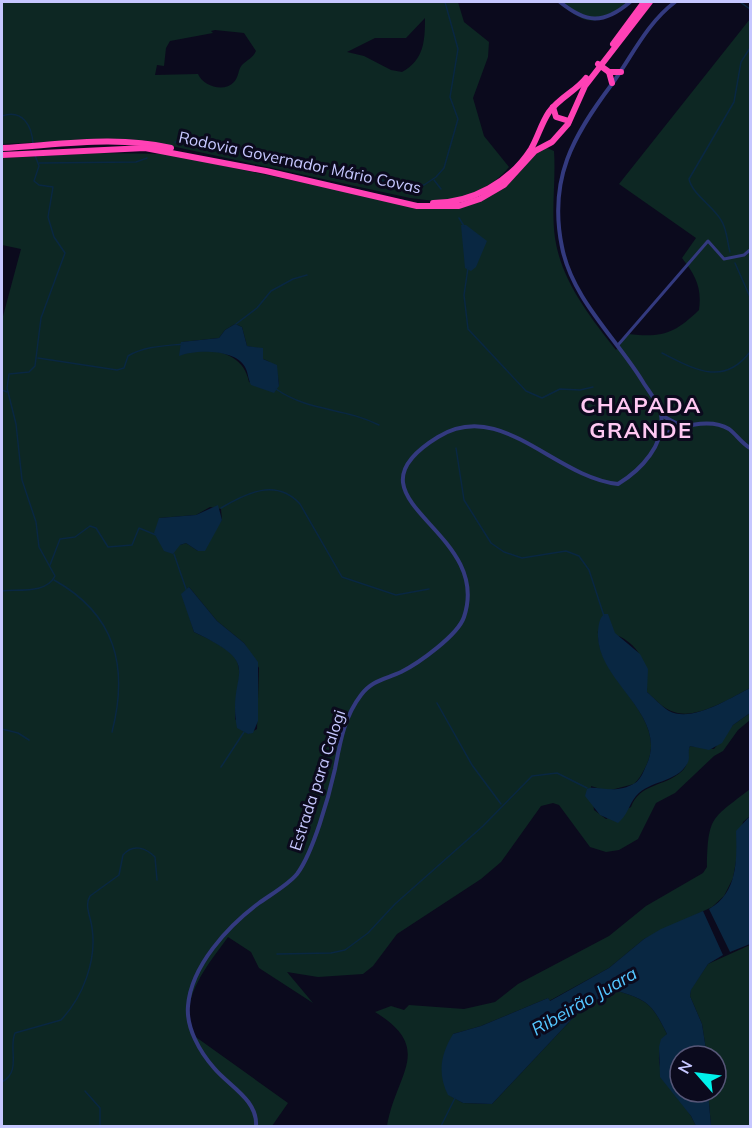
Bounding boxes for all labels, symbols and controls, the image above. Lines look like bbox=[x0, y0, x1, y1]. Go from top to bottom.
street label: Rodovia Governador Mário Covas bbox=[177, 126, 423, 198]
district label: CHAPADA GRANDE bbox=[580, 391, 702, 444]
street label: Estrada para Calogi bbox=[285, 707, 349, 853]
water label: Ribeirão Juara bbox=[527, 961, 641, 1041]
north arrow bbox=[668, 1044, 728, 1104]
text: N bbox=[673, 1057, 696, 1077]

